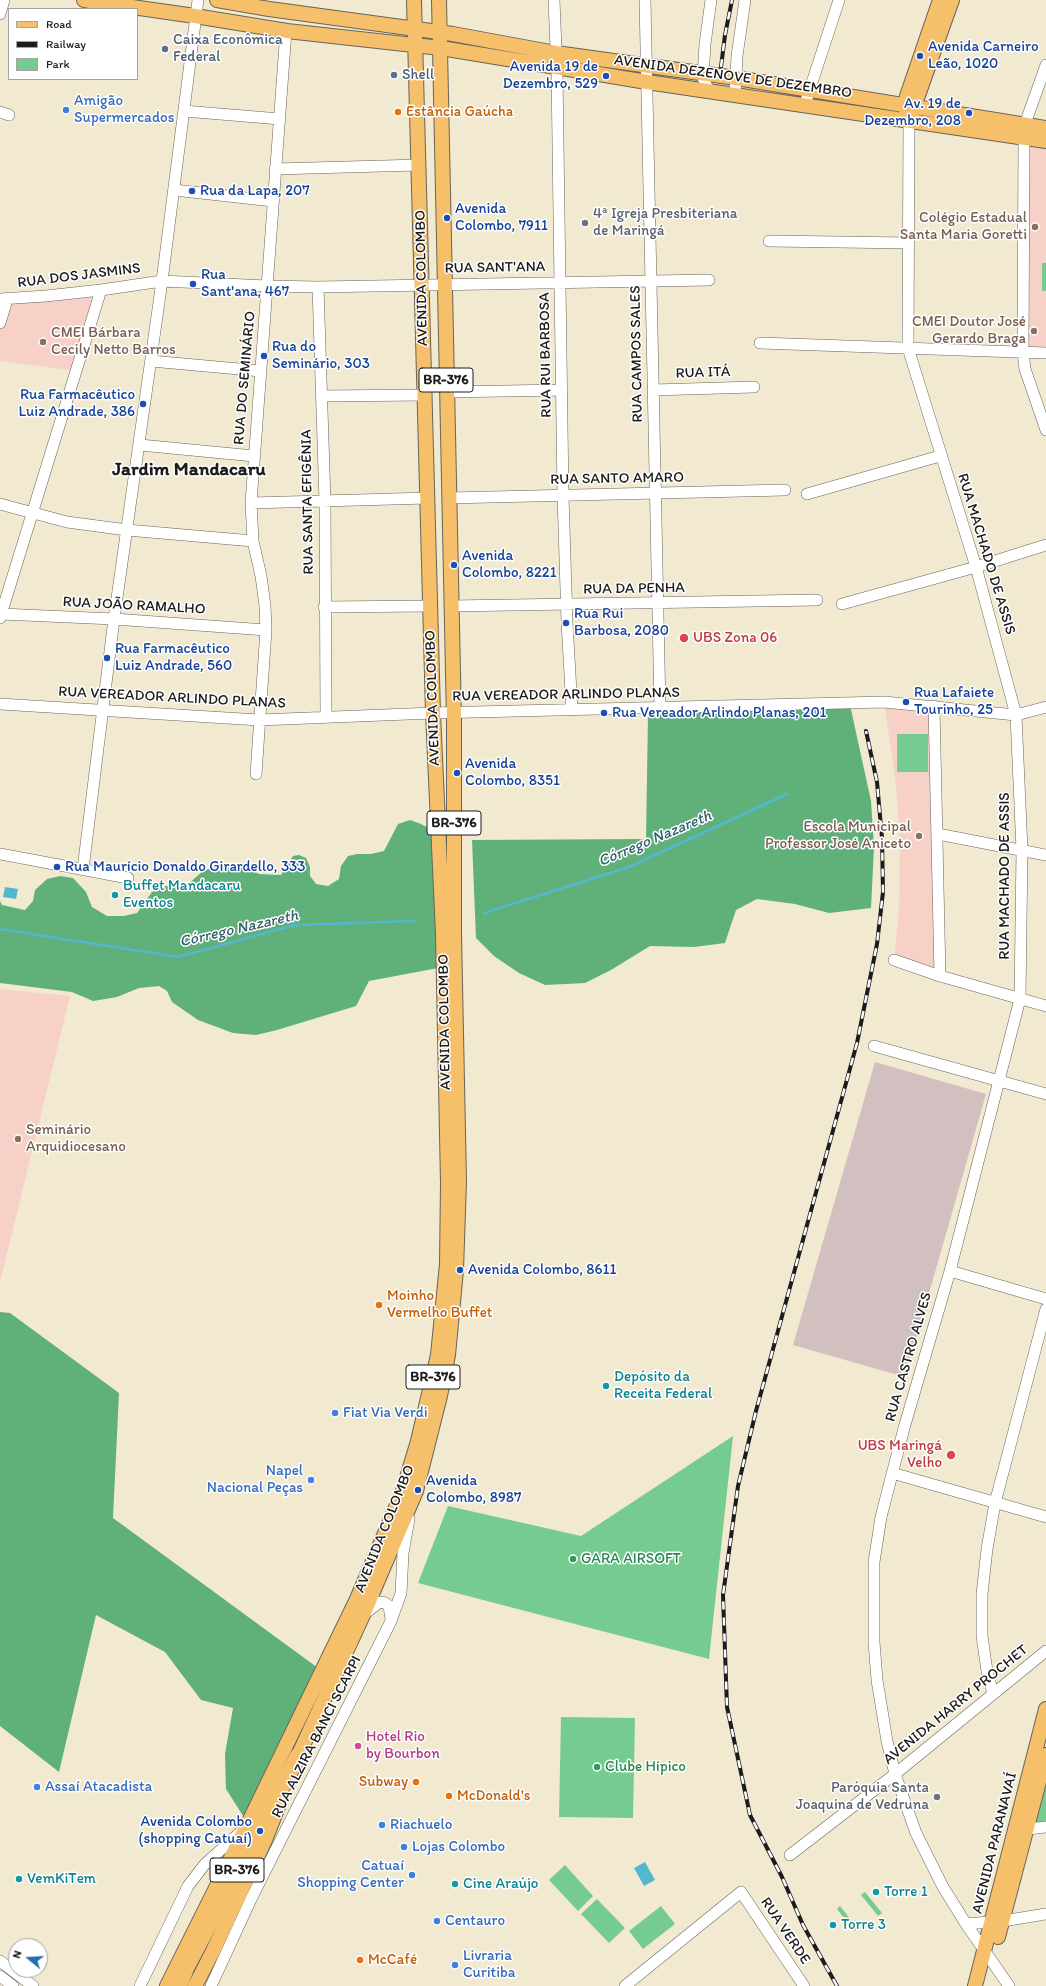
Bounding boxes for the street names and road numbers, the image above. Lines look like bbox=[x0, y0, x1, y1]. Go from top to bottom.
street label: AVENIDA DEZENOVE DE DEZEMBRO bbox=[613, 51, 853, 103]
street label: AVENIDA COLOMBO bbox=[412, 210, 432, 346]
street label: RUA SANT'ANA bbox=[445, 258, 545, 278]
street label: RUA DOS JASMINS bbox=[16, 260, 142, 292]
street label: RUA CAMPOS SALES bbox=[627, 285, 647, 423]
street label: RUA RUI BARBOSA bbox=[536, 292, 556, 418]
street label: RUA DO SEMINÁRIO bbox=[230, 310, 260, 446]
street label: RUA ITÁ bbox=[675, 363, 731, 383]
road number: BR-376 bbox=[419, 368, 473, 392]
street label: RUA SANTA EFIGÊNIA bbox=[298, 429, 318, 575]
street label: RUA SANTO AMARO bbox=[550, 469, 684, 489]
street label: RUA MACHADO DE ASSIS bbox=[953, 471, 1019, 637]
street label: RUA DA PENHA bbox=[583, 579, 685, 599]
street label: RUA JOÃO RAMALHO bbox=[62, 593, 206, 619]
street label: AVENIDA COLOMBO bbox=[422, 630, 444, 766]
street label: RUA VEREADOR ARLINDO PLANAS bbox=[58, 683, 286, 713]
street label: RUA VEREADOR ARLINDO PLANAS bbox=[452, 684, 680, 706]
street label: RUA MACHADO DE ASSIS bbox=[996, 792, 1014, 960]
road number: BR-376 bbox=[427, 811, 481, 835]
street label: AVENIDA COLOMBO bbox=[435, 954, 455, 1090]
street label: RUA CASTRO ALVES bbox=[882, 1290, 936, 1424]
road number: BR-376 bbox=[406, 1365, 460, 1389]
street label: AVENIDA COLOMBO bbox=[351, 1463, 419, 1595]
street label: AVENIDA HARRY PROCHET bbox=[880, 1641, 1032, 1769]
street label: RUA ALZIRA BANCI SCARPI bbox=[268, 1653, 366, 1821]
street label: AVENIDA PARANAVAÍ bbox=[969, 1771, 1021, 1915]
road number: BR-376 bbox=[210, 1858, 264, 1882]
street label: RUA VERDE bbox=[756, 1894, 814, 1968]

